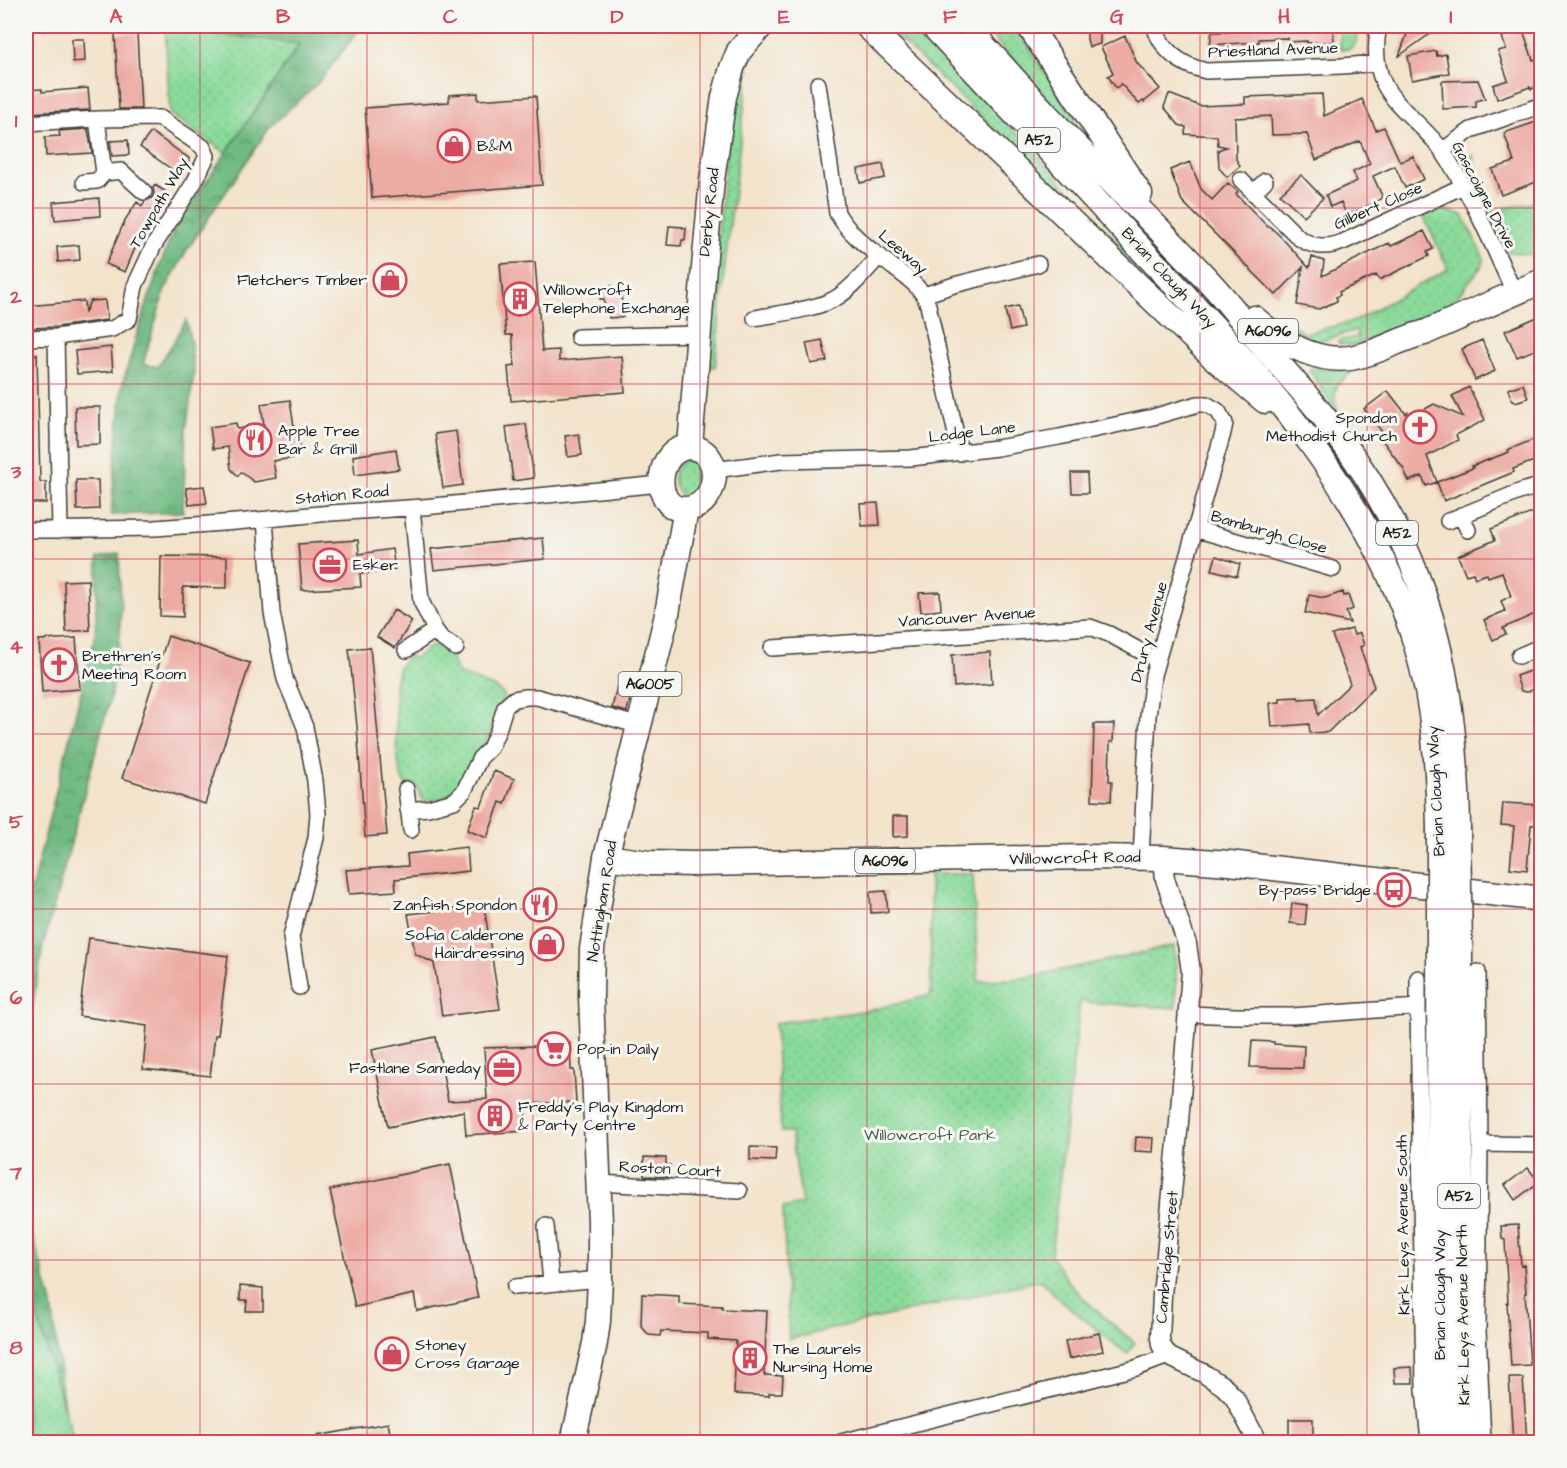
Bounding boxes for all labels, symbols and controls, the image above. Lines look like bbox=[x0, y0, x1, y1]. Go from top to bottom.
text: A bbox=[110, 3, 123, 31]
text: B bbox=[276, 3, 291, 31]
text: C bbox=[443, 3, 458, 31]
text: D bbox=[611, 3, 624, 31]
text: E bbox=[778, 3, 790, 31]
text: F bbox=[943, 3, 958, 31]
text: G bbox=[1110, 3, 1124, 31]
text: H bbox=[1278, 3, 1290, 31]
text: I bbox=[1449, 3, 1453, 31]
street label: Priestland Avenue bbox=[1208, 37, 1339, 63]
text: 1 bbox=[15, 107, 18, 135]
shop icon: B&M bbox=[436, 128, 472, 164]
road number: A52 bbox=[1018, 128, 1060, 152]
place label: B&M bbox=[477, 135, 512, 157]
street label: Gascoigne Drive bbox=[1446, 137, 1522, 253]
street label: Towpath Way bbox=[124, 153, 195, 253]
street label: Derby Road bbox=[693, 167, 726, 257]
street label: Gilbert Close bbox=[1330, 177, 1426, 235]
street label: Brian Clough Way bbox=[1116, 223, 1222, 334]
street label: Leeway bbox=[873, 225, 933, 280]
shop icon: Fletchers Timber bbox=[372, 262, 408, 298]
place label: Fletchers Timber bbox=[237, 269, 367, 291]
place label: Willowcroft Telephone Exchange bbox=[543, 279, 690, 320]
building icon: Willowcroft Telephone Exchange bbox=[502, 281, 538, 317]
text: 2 bbox=[9, 283, 22, 311]
road number: A6096 bbox=[1238, 319, 1298, 343]
place label: Spondon Methodist Church bbox=[1266, 407, 1397, 447]
church icon: Spondon Methodist Church bbox=[1402, 409, 1438, 445]
street label: Lodge Lane bbox=[927, 416, 1017, 449]
place label: Apple Tree Bar & Grill bbox=[278, 420, 360, 460]
restaurant icon: Apple Tree Bar & Grill bbox=[237, 422, 273, 458]
text: 3 bbox=[10, 458, 22, 486]
street label: Station Road bbox=[294, 480, 390, 510]
street label: Bamburgh Close bbox=[1208, 505, 1330, 560]
road number: A52 bbox=[1376, 521, 1418, 545]
office icon: Esker bbox=[312, 547, 348, 583]
place label: Esker bbox=[353, 554, 398, 576]
street label: Drury Avenue bbox=[1125, 579, 1174, 685]
street label: Vancouver Avenue bbox=[898, 601, 1037, 633]
text: 4 bbox=[9, 633, 23, 661]
place label: Brethren's Meeting Room bbox=[82, 645, 187, 686]
church icon: Brethren's Meeting Room bbox=[41, 647, 77, 683]
road number: A6005 bbox=[618, 672, 682, 696]
street label: Brian Clough Way bbox=[1422, 725, 1451, 857]
text: 5 bbox=[9, 808, 24, 836]
street label: Nottingham Road bbox=[582, 839, 623, 963]
street label: Willowcroft Road bbox=[1009, 846, 1141, 870]
road number: A6096 bbox=[855, 849, 915, 873]
bus stop icon: By-pass Bridge bbox=[1376, 872, 1412, 908]
place label: By-pass Bridge bbox=[1259, 879, 1371, 902]
restaurant icon: Zanfish Spondon bbox=[522, 887, 558, 923]
place label: Zanfish Spondon bbox=[393, 894, 517, 916]
place label: Sofia Calderone Hairdressing bbox=[405, 924, 524, 965]
shop icon: Sofia Calderone Hairdressing bbox=[529, 926, 565, 962]
text: 6 bbox=[10, 984, 23, 1012]
supermarket icon: Pop-in Daily bbox=[536, 1031, 572, 1067]
place label: Pop-in Daily bbox=[577, 1038, 659, 1061]
office icon: Fastlane Sameday bbox=[486, 1050, 522, 1086]
place label: Fastlane Sameday bbox=[349, 1057, 481, 1080]
place label: Freddy's Play Kingdom & Party Centre bbox=[518, 1096, 683, 1137]
building icon: Freddy's Play Kingdom & Party Centre bbox=[477, 1098, 513, 1134]
park label: Willowcroft Park bbox=[864, 1124, 996, 1146]
street label: Kirk Leys Avenue South bbox=[1390, 1135, 1417, 1315]
street label: Roston Court bbox=[618, 1155, 722, 1183]
text: 7 bbox=[9, 1159, 23, 1187]
road number: A52 bbox=[1438, 1184, 1480, 1208]
street label: Cambridge Street bbox=[1150, 1189, 1185, 1324]
street label: Kirk Leys Avenue North bbox=[1450, 1224, 1477, 1406]
street label: Brian Clough Way bbox=[1429, 1229, 1452, 1360]
text: 8 bbox=[10, 1334, 23, 1362]
place label: Stoney Cross Garage bbox=[415, 1334, 520, 1375]
shop icon: Stoney Cross Garage bbox=[374, 1336, 410, 1372]
place label: The Laurels Nursing Home bbox=[773, 1338, 873, 1379]
building icon: The Laurels Nursing Home bbox=[732, 1340, 768, 1376]

